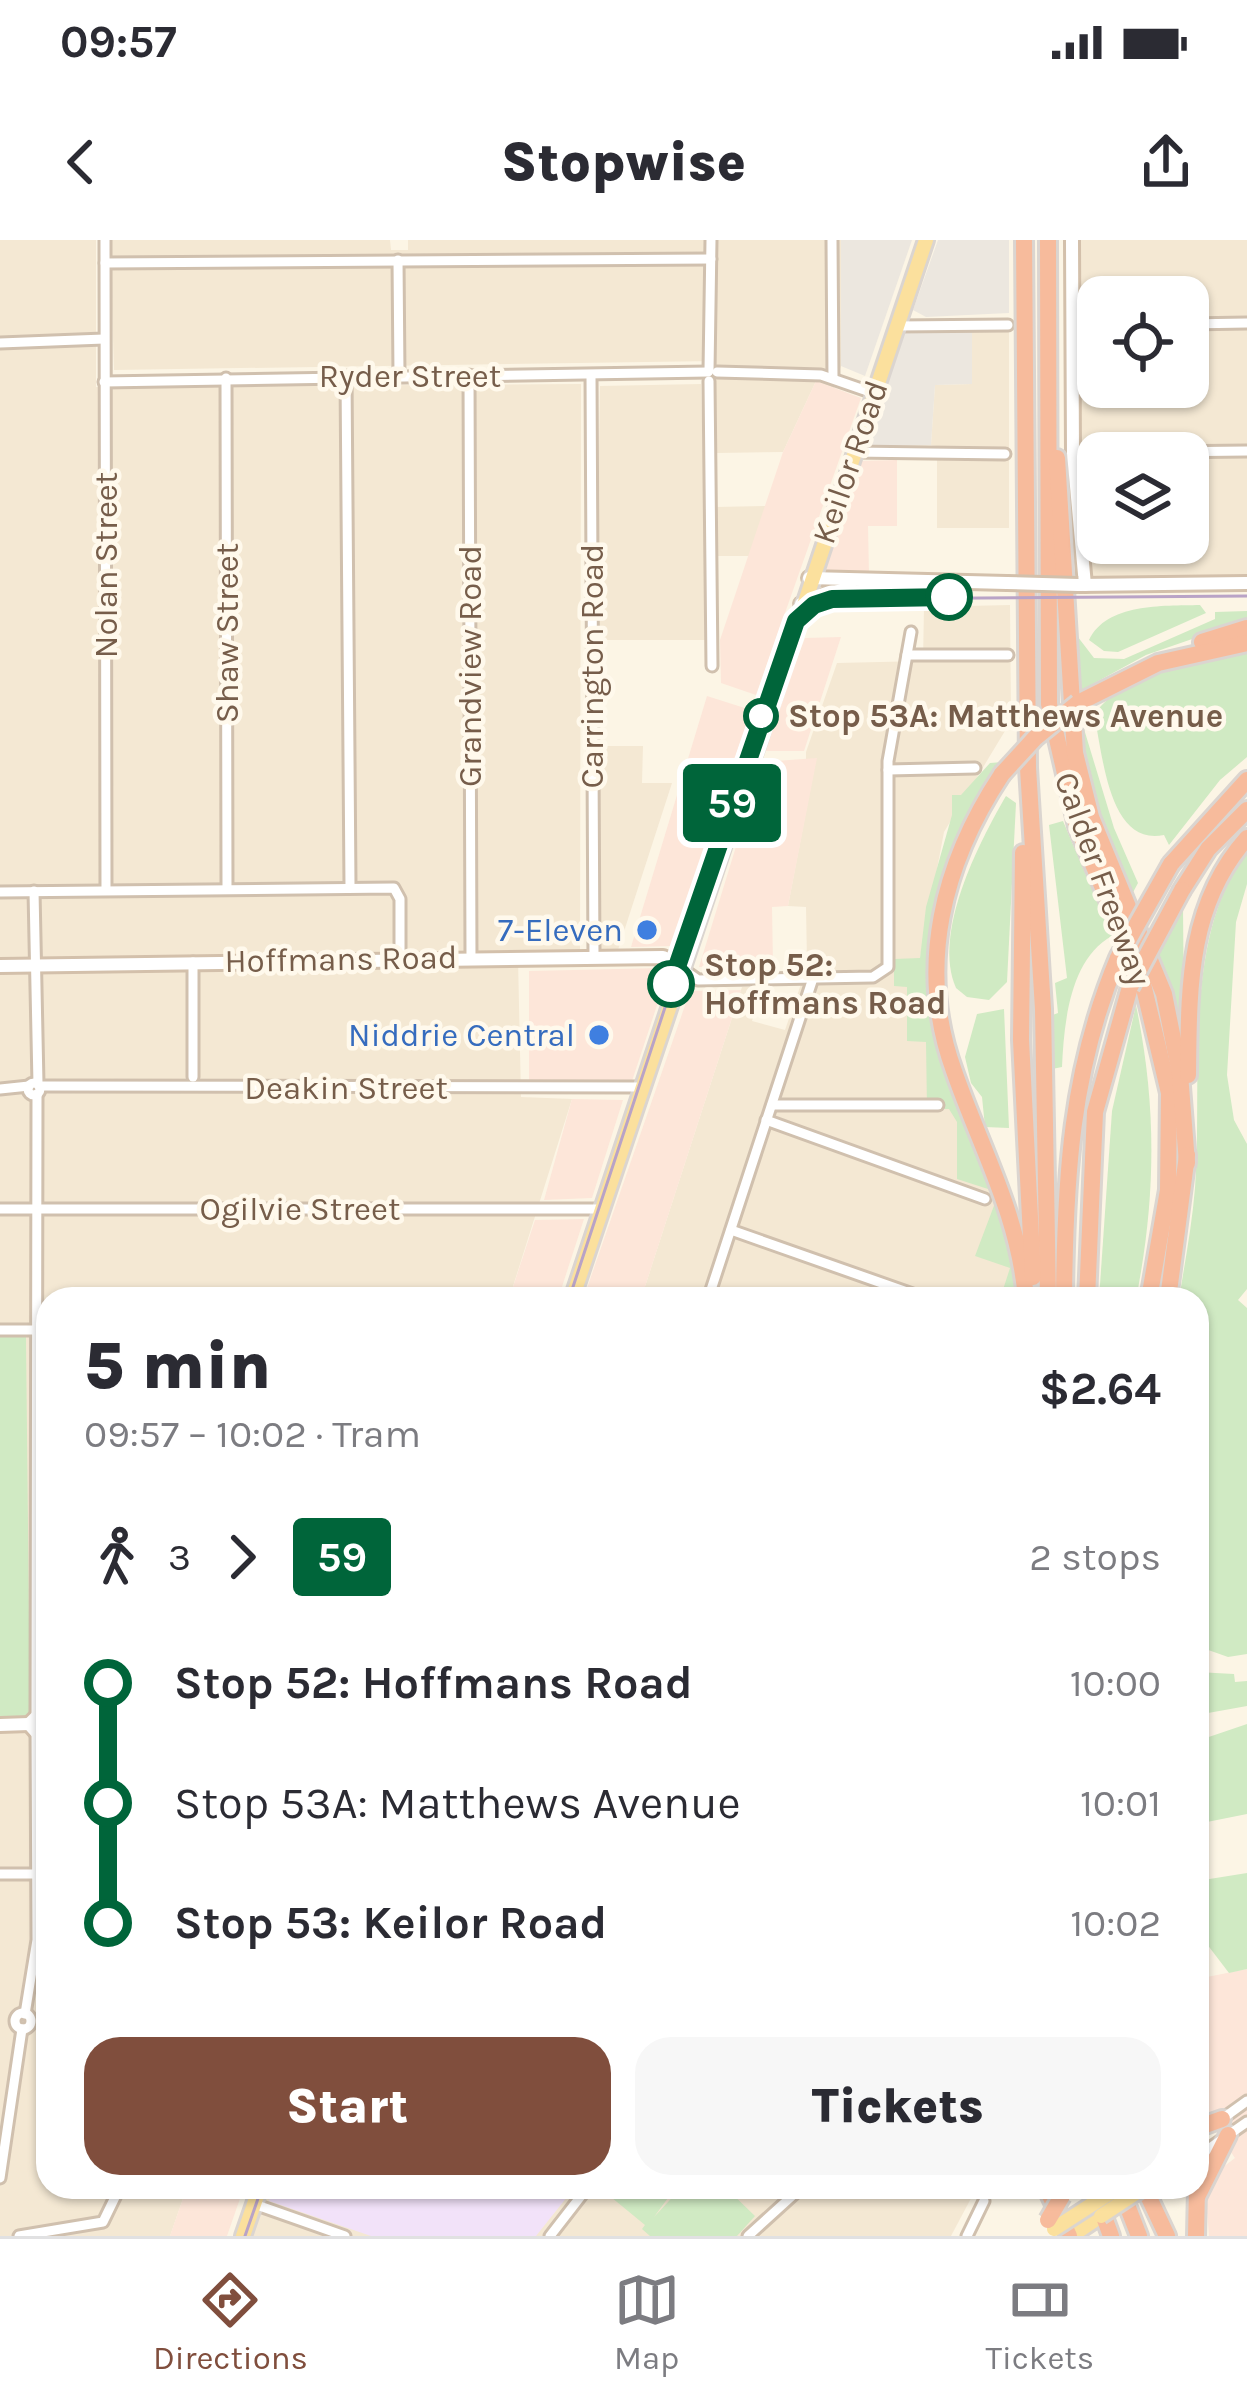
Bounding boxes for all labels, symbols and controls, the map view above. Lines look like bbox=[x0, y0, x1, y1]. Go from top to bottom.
text: 09:57 bbox=[60, 16, 177, 68]
icon: back bbox=[48, 129, 114, 195]
icon: share bbox=[1133, 129, 1199, 195]
text: Stopwise bbox=[501, 130, 746, 194]
map controls bbox=[1077, 276, 1209, 564]
button: locate bbox=[1077, 276, 1209, 408]
street label: Ryder Street bbox=[319, 357, 501, 395]
street label: Keilor Road bbox=[804, 376, 896, 548]
button: layers bbox=[1077, 432, 1209, 564]
street label: Nolan Street bbox=[87, 472, 125, 658]
street label: Shaw Street bbox=[208, 543, 246, 723]
street label: Carrington Road bbox=[573, 544, 611, 788]
street label: Grandview Road bbox=[451, 545, 489, 787]
unlabelled marker bbox=[927, 575, 971, 619]
place label: Stop 53A: Matthews Avenue bbox=[788, 697, 1223, 735]
marker: Stop 53A: Matthews Avenue bbox=[745, 700, 777, 732]
line badge: 59 bbox=[678, 764, 786, 842]
street label: Calder Freeway bbox=[1047, 767, 1159, 991]
text: 59 bbox=[707, 778, 757, 828]
place label: 7-Eleven bbox=[498, 911, 623, 949]
marker: 7-Eleven bbox=[634, 917, 660, 943]
street label: Hoffmans Road bbox=[224, 938, 458, 980]
place label: Stop 52: Hoffmans Road bbox=[704, 946, 947, 1022]
marker: Stop 52: Hoffmans Road bbox=[649, 962, 693, 1006]
place label: Niddrie Central bbox=[348, 1016, 575, 1054]
marker: Niddrie Central bbox=[586, 1022, 612, 1048]
street label: Deakin Street bbox=[244, 1069, 448, 1107]
street label: Ogilvie Street bbox=[200, 1190, 400, 1228]
text: 5 min bbox=[84, 1327, 271, 1405]
text: $2.64 bbox=[1039, 1363, 1161, 1415]
text: 09:57 – 10:02 · Tram bbox=[84, 1411, 421, 1457]
icon: walk bbox=[84, 1524, 150, 1590]
icon: forward bbox=[209, 1524, 275, 1590]
text: 59 bbox=[317, 1532, 367, 1582]
text: 3 bbox=[168, 1534, 191, 1580]
text: 2 stops bbox=[1029, 1534, 1161, 1580]
text: Stop 52: Hoffmans Road bbox=[174, 1657, 693, 1709]
text: 10:00 bbox=[1070, 1660, 1161, 1706]
text: Stop 53A: Matthews Avenue bbox=[174, 1777, 741, 1829]
text: 10:01 bbox=[1080, 1780, 1161, 1826]
text: Stop 53: Keilor Road bbox=[174, 1897, 607, 1949]
text: 10:02 bbox=[1070, 1900, 1161, 1946]
button: Start bbox=[84, 2037, 611, 2175]
button: Tickets bbox=[635, 2037, 1161, 2175]
tab: Directions bbox=[153, 2267, 308, 2377]
tab: Map bbox=[614, 2267, 680, 2377]
tab: Tickets bbox=[985, 2267, 1094, 2377]

